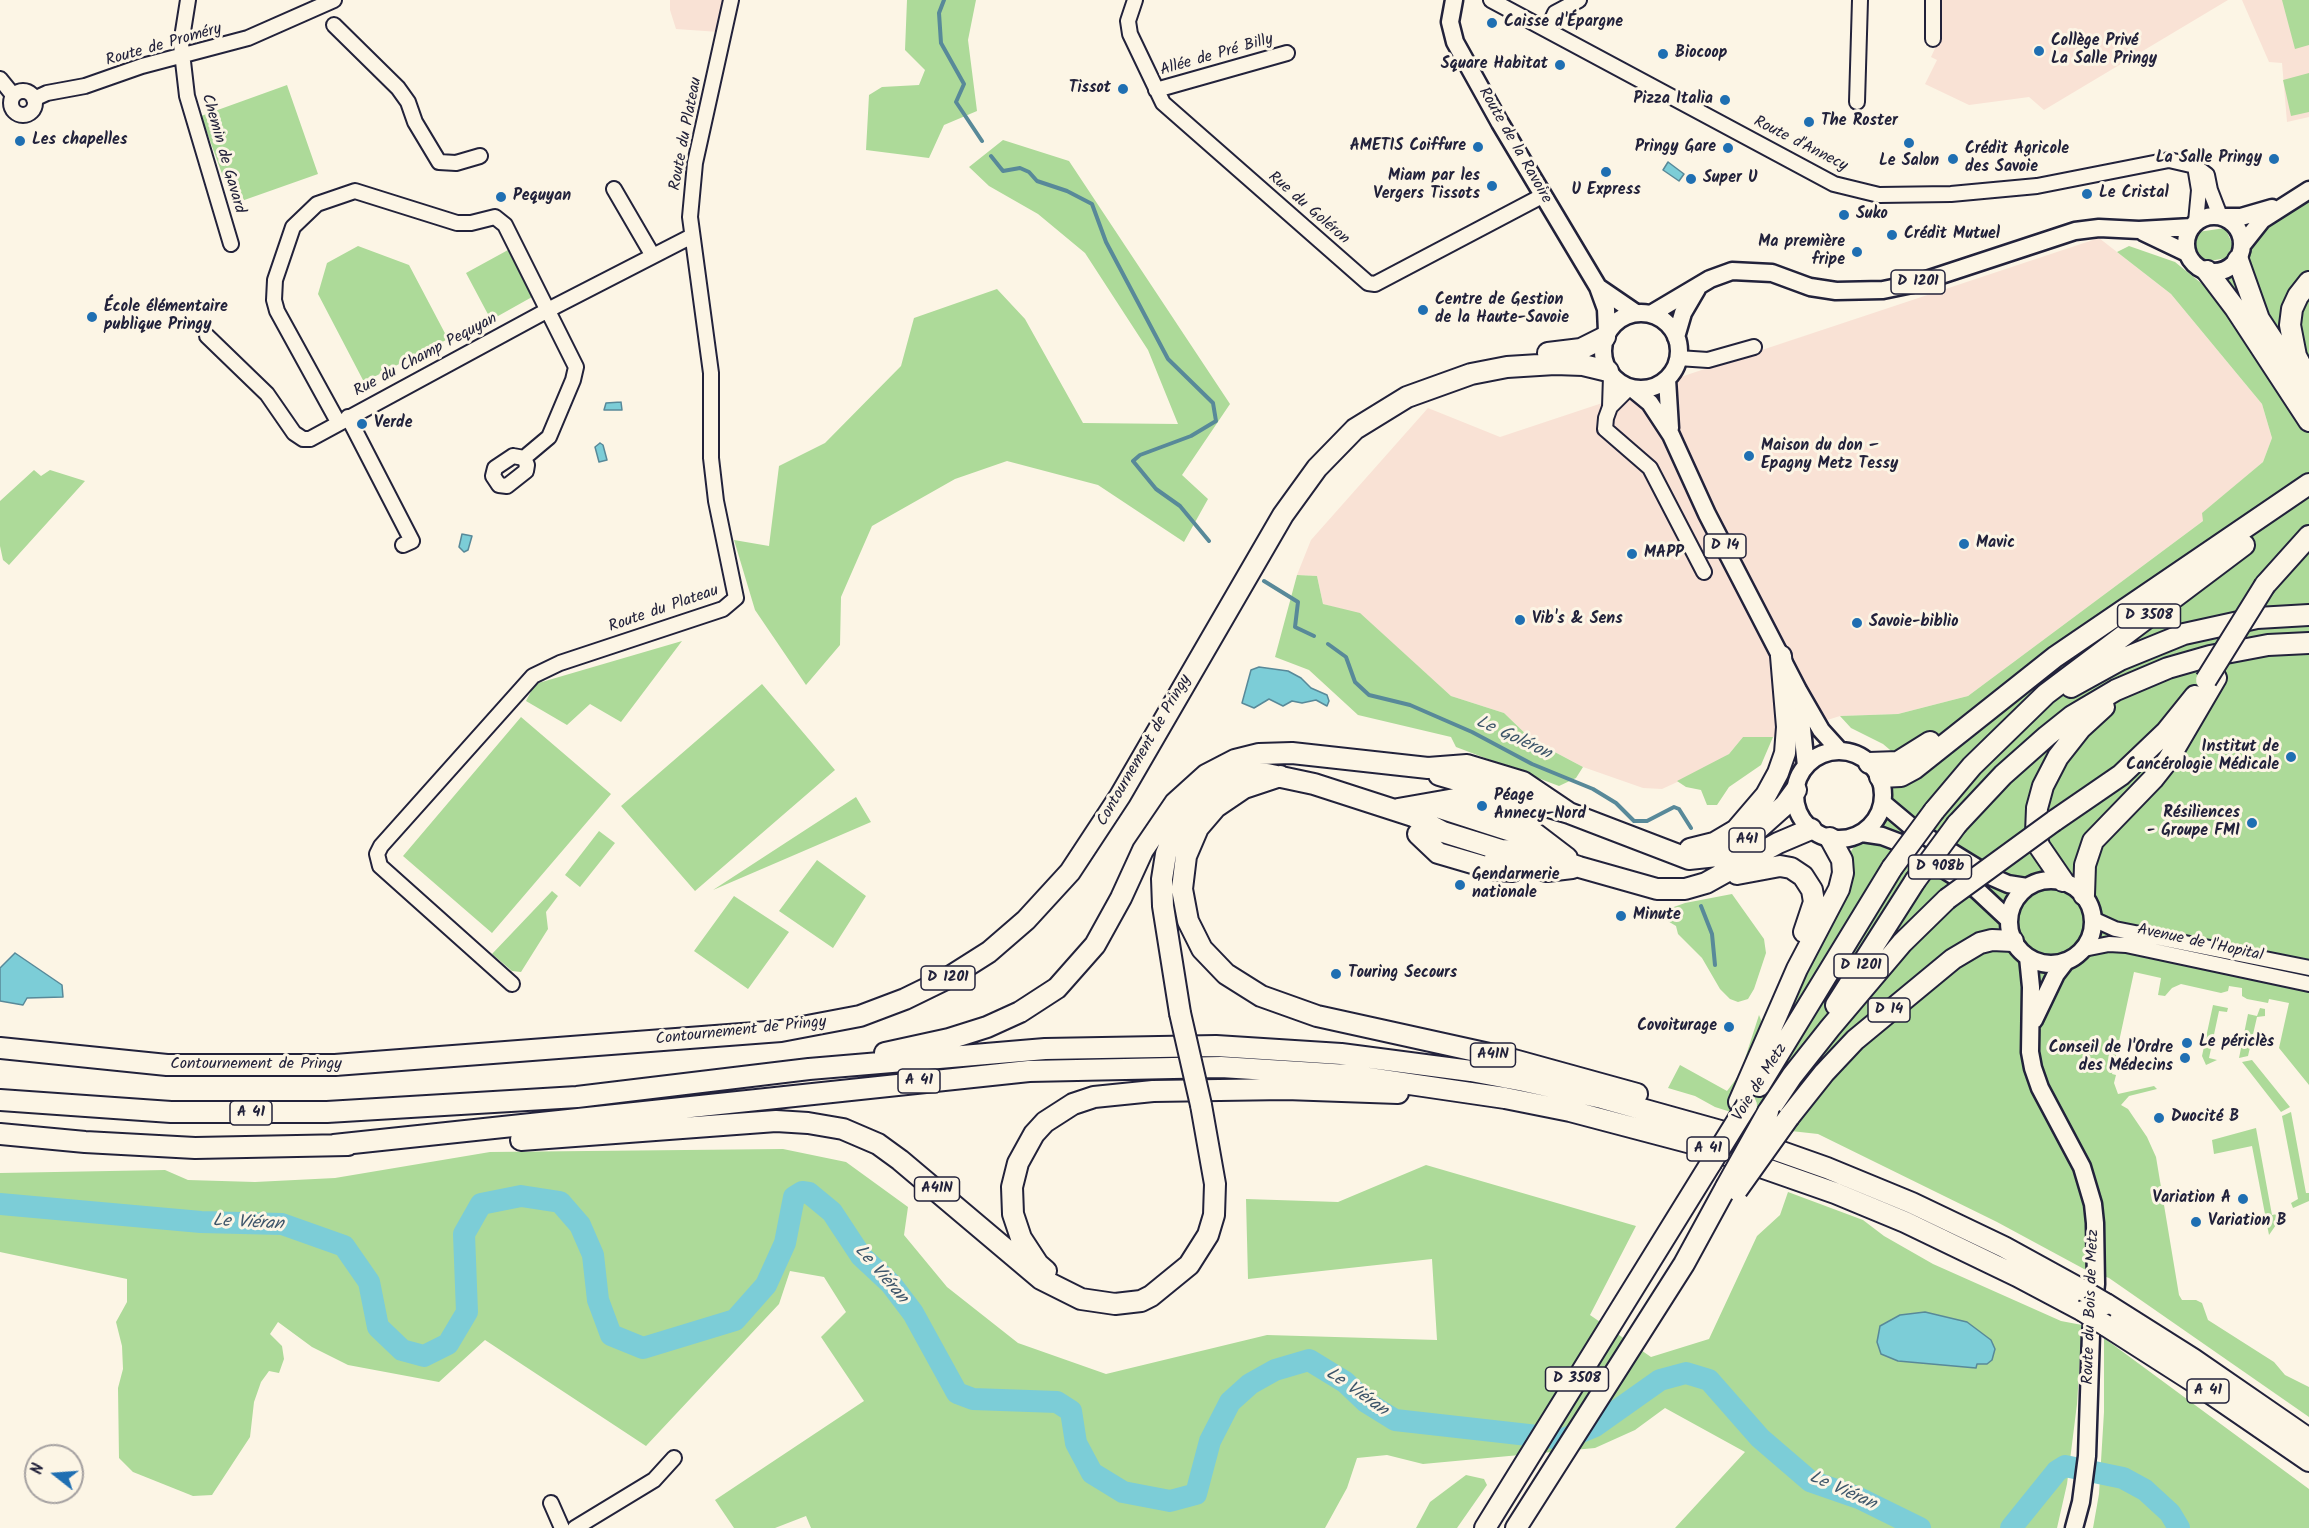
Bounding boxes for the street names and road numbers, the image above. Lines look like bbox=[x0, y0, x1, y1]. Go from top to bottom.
street label: Route de Proméry bbox=[104, 20, 224, 72]
street label: Allée de Pré Billy bbox=[1158, 31, 1276, 81]
street label: Route du Plateau bbox=[667, 76, 707, 192]
street label: Route de la Ravoire bbox=[1473, 85, 1555, 207]
street label: Chemin de Gavard bbox=[196, 92, 248, 216]
street label: Route d'Annecy bbox=[1750, 113, 1850, 177]
street label: Rue du Goléron bbox=[1263, 168, 1353, 250]
road number: D 1201 bbox=[1891, 270, 1945, 294]
street label: Rue du Champ Pequyan bbox=[351, 310, 501, 402]
road number: D 14 bbox=[1704, 534, 1746, 558]
street label: Route du Plateau bbox=[607, 582, 721, 638]
road number: D 3508 bbox=[2118, 604, 2180, 628]
street label: Contournement de Pringy bbox=[1094, 672, 1196, 830]
road number: A41 bbox=[1729, 828, 1765, 852]
road number: D 908b bbox=[1908, 855, 1972, 879]
street label: Avenue de l'Hopital bbox=[2135, 921, 2265, 967]
road number: D 1201 bbox=[1834, 954, 1888, 978]
road number: D 1201 bbox=[921, 966, 975, 990]
road number: D 14 bbox=[1868, 998, 1910, 1022]
street label: Contournement de Pringy bbox=[655, 1013, 827, 1051]
street label: Voie de Metz bbox=[1730, 1041, 1792, 1125]
road number: A41N bbox=[1470, 1043, 1516, 1067]
street label: Contournement de Pringy bbox=[170, 1055, 342, 1075]
road number: A 41 bbox=[898, 1069, 940, 1093]
road number: A 41 bbox=[230, 1101, 272, 1125]
road number: A 41 bbox=[1687, 1137, 1729, 1161]
road number: A41N bbox=[914, 1177, 960, 1201]
street label: Route du Bois de Metz bbox=[2080, 1229, 2104, 1385]
road number: D 3508 bbox=[1546, 1367, 1608, 1391]
road number: A 41 bbox=[2187, 1379, 2229, 1403]

